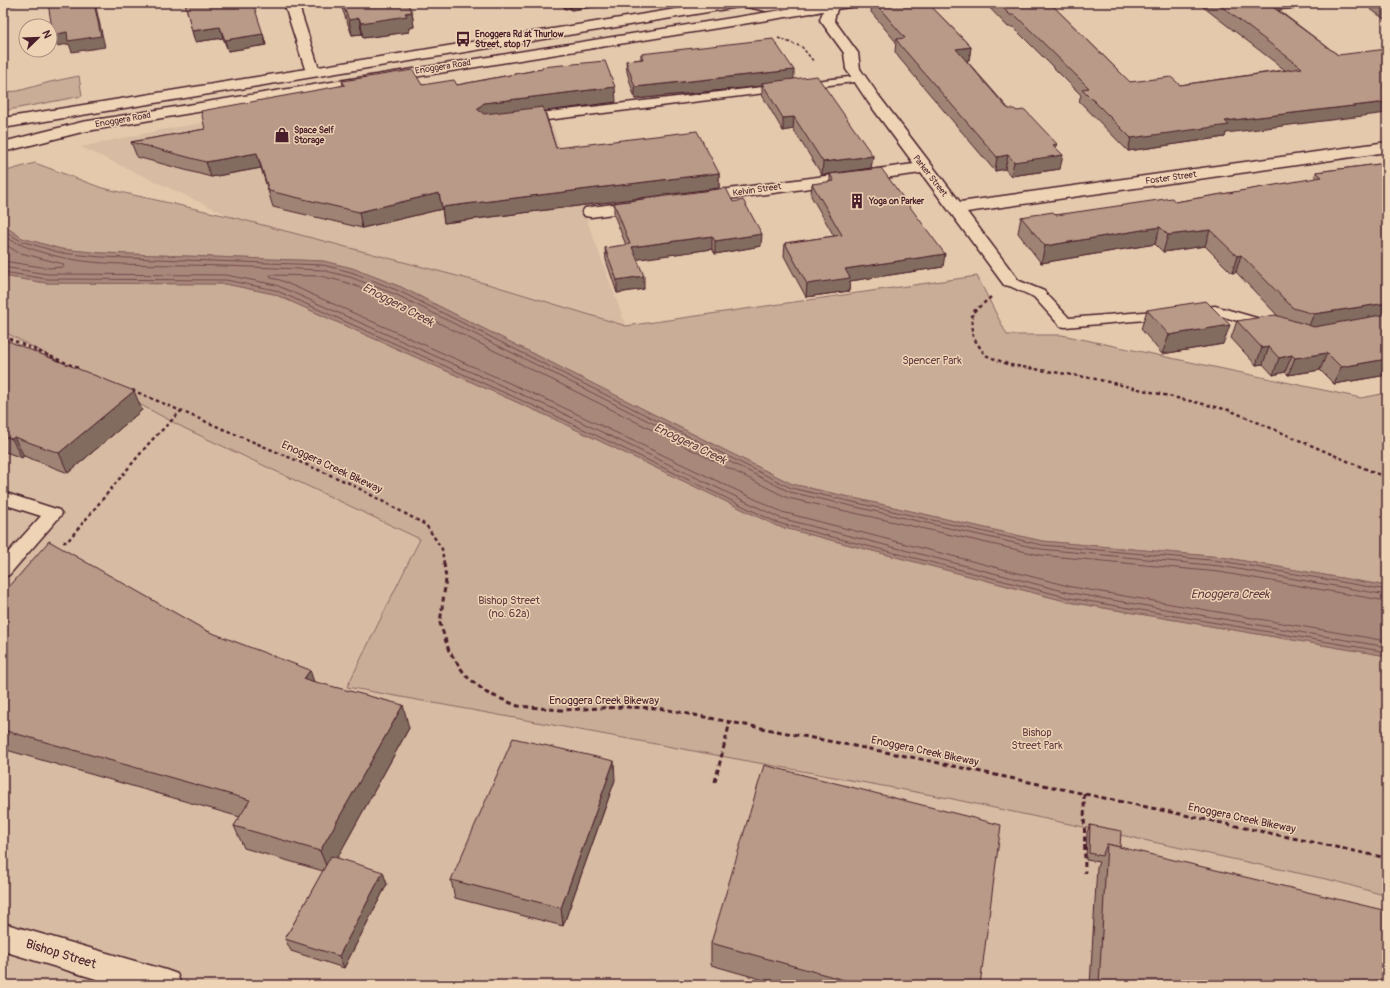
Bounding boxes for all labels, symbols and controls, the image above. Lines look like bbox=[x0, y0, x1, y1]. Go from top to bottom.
north arrow bbox=[18, 18, 58, 58]
text: N bbox=[39, 28, 54, 41]
place label: Enoggera Rd at Thurlow Street, stop 17 bbox=[475, 29, 565, 50]
bus stop icon: Enoggera Rd at Thurlow Street, stop 17 bbox=[454, 30, 472, 48]
street label: Enoggera Road bbox=[414, 57, 472, 77]
street label: Enoggera Road bbox=[94, 110, 152, 130]
place label: Space Self Storage bbox=[294, 125, 334, 146]
shop icon: Space Self Storage bbox=[273, 126, 291, 144]
street label: Parker Street bbox=[910, 153, 950, 199]
street label: Foster Street bbox=[1145, 169, 1198, 187]
street label: Kelvin Street bbox=[732, 181, 782, 199]
building icon: Yoga on Parker bbox=[848, 192, 866, 210]
place label: Yoga on Parker bbox=[868, 196, 925, 207]
water label: Enoggera Creek bbox=[360, 280, 437, 331]
park label: Spencer Park bbox=[902, 354, 962, 367]
water label: Enoggera Creek bbox=[651, 420, 729, 468]
street label: Enoggera Creek Bikeway bbox=[280, 438, 385, 496]
water label: Enoggera Creek bbox=[1191, 587, 1270, 602]
park label: Bishop Street (no. 62a) bbox=[478, 594, 540, 620]
street label: Enoggera Creek Bikeway bbox=[549, 694, 659, 707]
park label: Bishop Street Park bbox=[1011, 726, 1063, 752]
street label: Enoggera Creek Bikeway bbox=[870, 733, 980, 769]
street label: Enoggera Creek Bikeway bbox=[1187, 800, 1297, 836]
street label: Bishop Street bbox=[24, 936, 99, 973]

